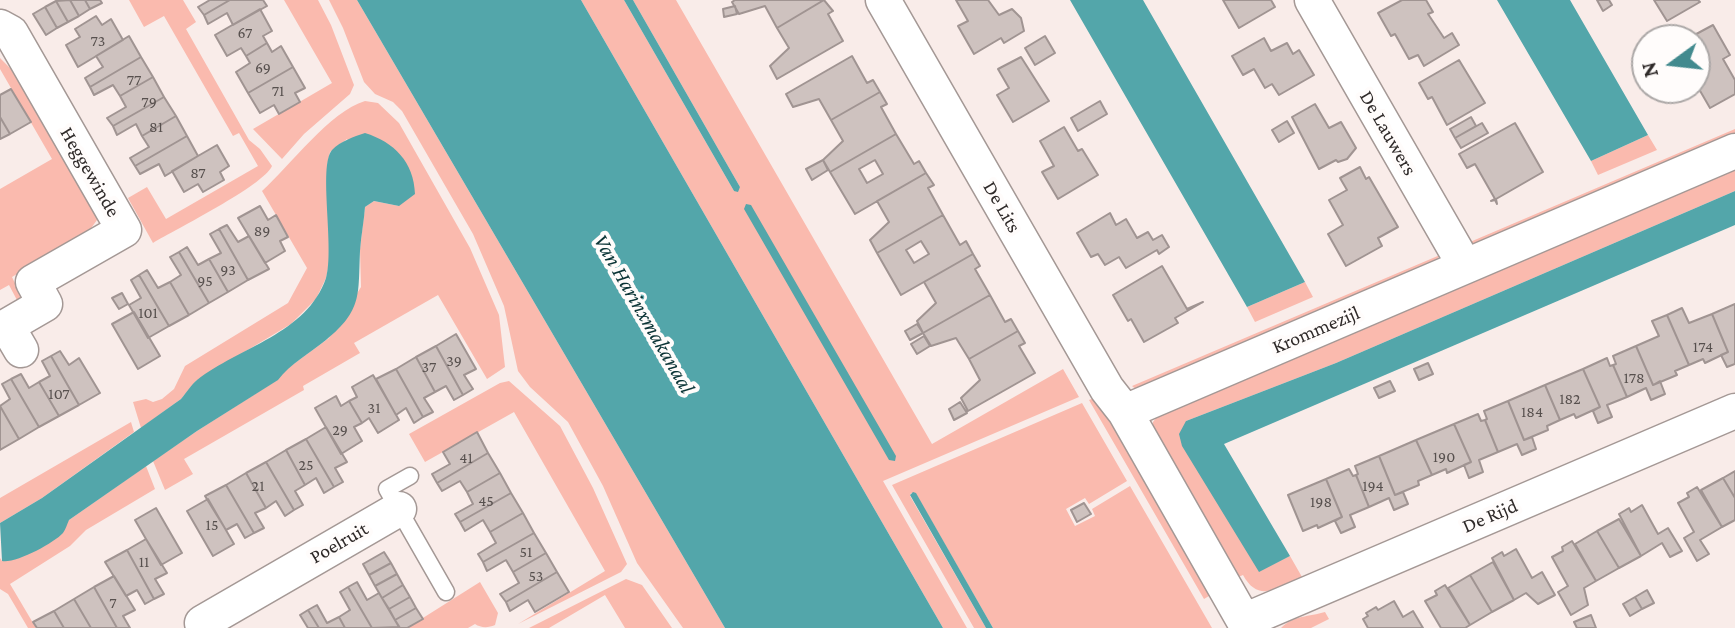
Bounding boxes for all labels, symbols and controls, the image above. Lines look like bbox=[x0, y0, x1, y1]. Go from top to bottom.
house number: 67 bbox=[238, 23, 252, 43]
north arrow bbox=[1631, 24, 1711, 104]
house number: 73 bbox=[91, 31, 105, 51]
house number: 69 bbox=[255, 58, 271, 78]
text: N bbox=[1635, 59, 1663, 80]
house number: 77 bbox=[127, 70, 141, 90]
house number: 71 bbox=[272, 81, 284, 101]
street label: De Lauwers bbox=[1354, 86, 1422, 180]
house number: 79 bbox=[141, 92, 157, 112]
house number: 81 bbox=[149, 117, 163, 137]
street label: Heggewinde bbox=[55, 123, 125, 221]
house number: 87 bbox=[190, 163, 206, 183]
street label: De Lits bbox=[978, 177, 1026, 237]
house number: 89 bbox=[254, 221, 270, 241]
water label: Van Harinxmakanaal bbox=[588, 230, 700, 398]
house number: 93 bbox=[220, 260, 236, 280]
house number: 95 bbox=[197, 271, 213, 291]
street label: Krommezijl bbox=[1269, 301, 1363, 359]
house number: 101 bbox=[138, 303, 158, 323]
house number: 174 bbox=[1693, 337, 1713, 357]
house number: 39 bbox=[446, 351, 462, 371]
house number: 37 bbox=[422, 357, 436, 377]
house number: 178 bbox=[1623, 368, 1645, 388]
house number: 107 bbox=[48, 384, 70, 404]
house number: 182 bbox=[1559, 389, 1581, 409]
house number: 31 bbox=[368, 398, 380, 418]
house number: 184 bbox=[1521, 402, 1543, 422]
house number: 29 bbox=[332, 420, 348, 440]
house number: 190 bbox=[1433, 447, 1455, 467]
house number: 41 bbox=[459, 448, 473, 468]
house number: 25 bbox=[298, 455, 314, 475]
house number: 21 bbox=[252, 476, 264, 496]
house number: 194 bbox=[1362, 476, 1384, 496]
house number: 45 bbox=[478, 491, 494, 511]
house number: 198 bbox=[1310, 492, 1332, 512]
street label: De Rijd bbox=[1459, 494, 1521, 538]
house number: 15 bbox=[206, 515, 218, 535]
street label: Poelruit bbox=[306, 517, 372, 569]
house number: 51 bbox=[520, 542, 532, 562]
house number: 11 bbox=[139, 552, 149, 572]
house number: 53 bbox=[529, 566, 543, 586]
house number: 7 bbox=[109, 593, 117, 613]

